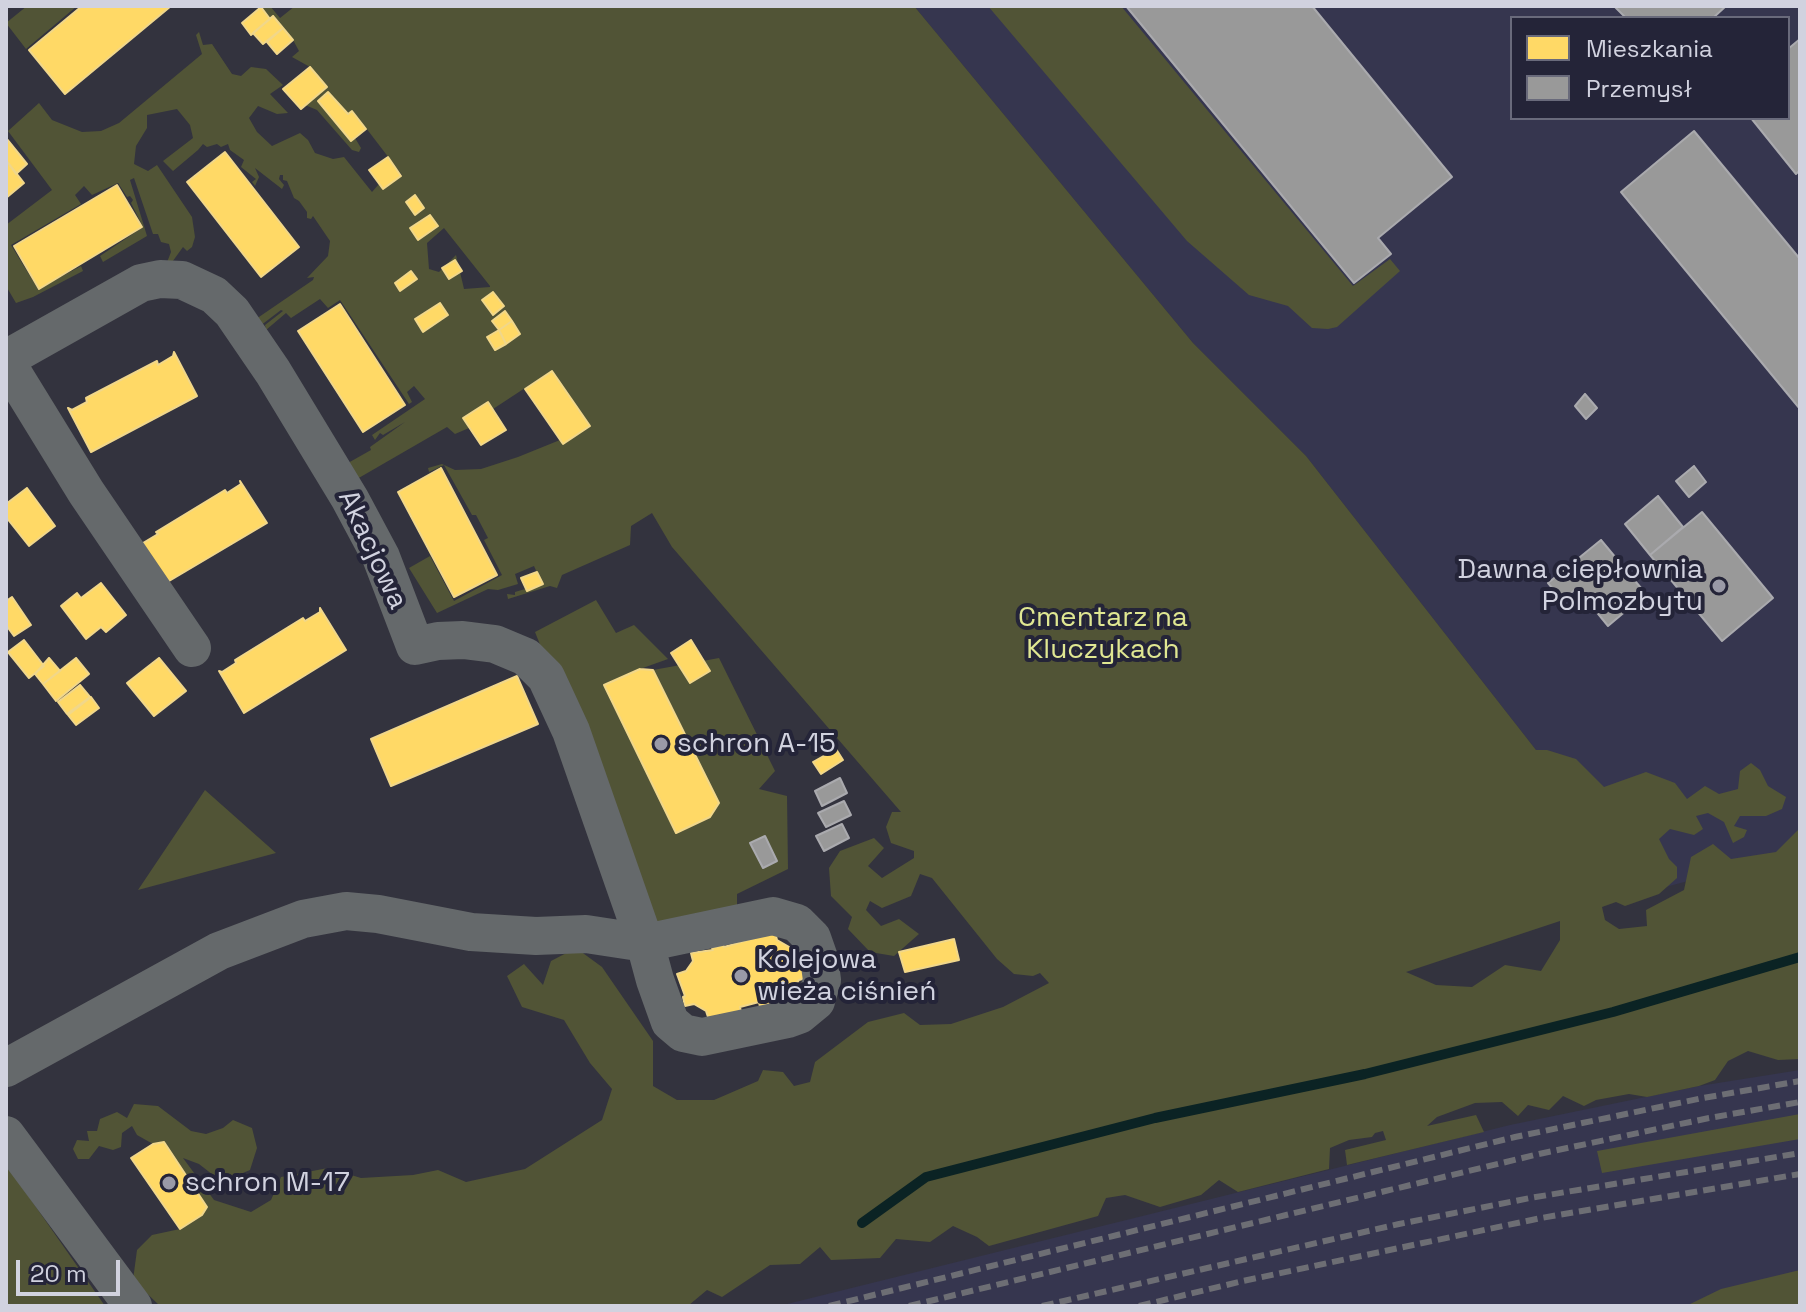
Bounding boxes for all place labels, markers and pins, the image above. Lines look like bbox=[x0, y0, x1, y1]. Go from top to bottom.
place label: Dawna ciepłownia Polmozbytu bbox=[1458, 553, 1703, 619]
marker: Dawna ciepłownia Polmozbytu bbox=[1710, 577, 1728, 595]
place label: schron A-15 bbox=[677, 727, 836, 761]
marker: schron A-15 bbox=[652, 735, 670, 753]
place label: Kolejowa wieża ciśnień bbox=[757, 943, 936, 1009]
marker: Kolejowa wieża ciśnień bbox=[732, 967, 750, 985]
place label: schron M-17 bbox=[185, 1166, 350, 1200]
marker: schron M-17 bbox=[160, 1174, 178, 1192]

